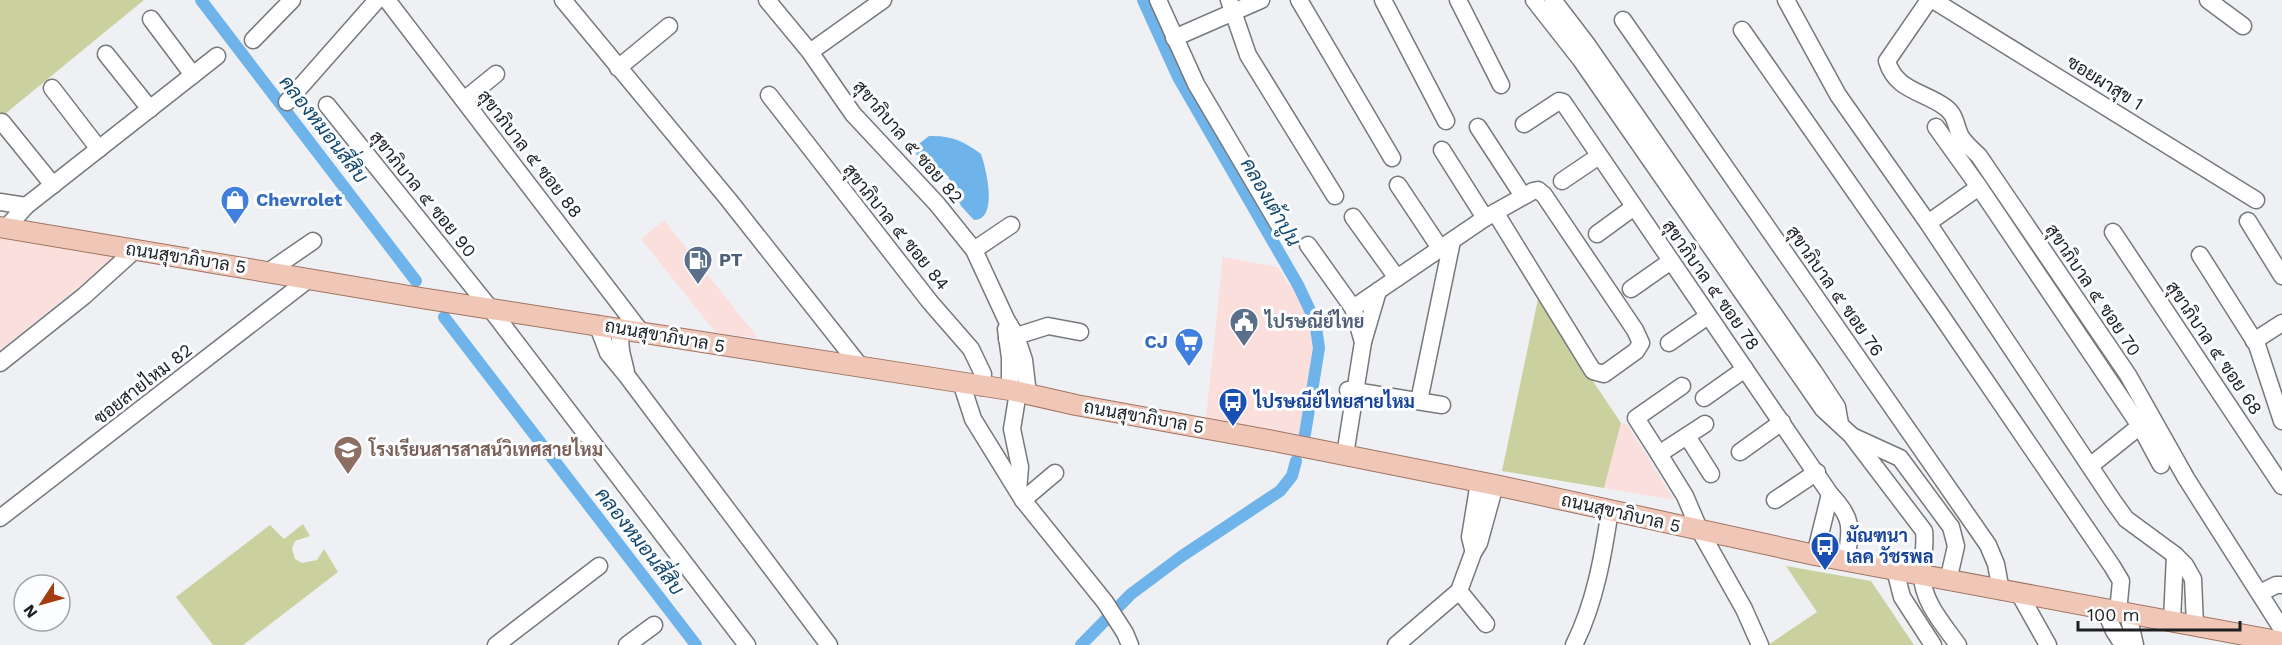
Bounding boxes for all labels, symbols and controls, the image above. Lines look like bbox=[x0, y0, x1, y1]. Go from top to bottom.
street label: ซอยผาสุข 1 bbox=[2062, 51, 2147, 116]
water label: คลองหมอนสี่สิบ bbox=[275, 67, 377, 188]
street label: สุขาภิบาล ๕ ซอย 82 bbox=[848, 76, 967, 209]
street label: สุขาภิบาล ๕ ซอย 88 bbox=[472, 86, 587, 223]
street label: สุขาภิบาล ๕ ซอย 90 bbox=[364, 126, 481, 262]
water label: คลองเต้าปูน bbox=[1233, 153, 1307, 252]
street label: สุขาภิบาล ๕ ซอย 84 bbox=[837, 159, 954, 295]
shop icon: Chevrolet bbox=[219, 184, 251, 226]
place label: Chevrolet bbox=[256, 189, 342, 210]
street label: สุขาภิบาล ๕ ซอย 78 bbox=[1657, 215, 1764, 355]
street label: สุขาภิบาล ๕ ซอย 70 bbox=[2040, 220, 2145, 361]
street label: สุขาภิบาล ๕ ซอย 76 bbox=[1781, 222, 1888, 361]
street label: ถนนสุขาภิบาล 5 bbox=[124, 238, 248, 279]
fuel station icon: PT bbox=[682, 244, 714, 286]
place label: PT bbox=[719, 249, 743, 270]
street label: สุขาภิบาล ๕ ซอย 68 bbox=[2160, 277, 2267, 420]
public building icon: ไปรษณีย์ไทย bbox=[1228, 306, 1260, 348]
place label: ไปรษณีย์ไทย bbox=[1263, 309, 1364, 332]
street label: ถนนสุขาภิบาล 5 bbox=[603, 315, 727, 358]
supermarket icon: CJ bbox=[1173, 326, 1205, 368]
place label: CJ bbox=[1145, 331, 1168, 352]
street label: ซอยสายไหม 82 bbox=[88, 337, 196, 428]
bus stop icon: ไปรษณีย์ไทยสายไหม bbox=[1217, 386, 1249, 428]
place label: ไปรษณีย์ไทยสายไหม bbox=[1252, 389, 1415, 412]
street label: ถนนสุขาภิบาล 5 bbox=[1082, 396, 1206, 439]
school or university icon: โรงเรียนสารสาสน์วิเทศสายไหม bbox=[332, 434, 364, 476]
place label: โรงเรียนสารสาสน์วิเทศสายไหม bbox=[368, 437, 603, 460]
water label: คลองหมอนสี่สิบ bbox=[591, 479, 693, 600]
street label: ถนนสุขาภิบาล 5 bbox=[1559, 489, 1683, 538]
place label: มัณฑนา เลค วัชรพล bbox=[1846, 525, 1933, 567]
bus stop icon: มัณฑนา เลค วัชรพล bbox=[1809, 530, 1841, 572]
north arrow bbox=[12, 573, 72, 633]
scale bar bbox=[2078, 594, 2240, 632]
text: N bbox=[19, 601, 41, 622]
text: 100 m bbox=[2087, 604, 2140, 625]

